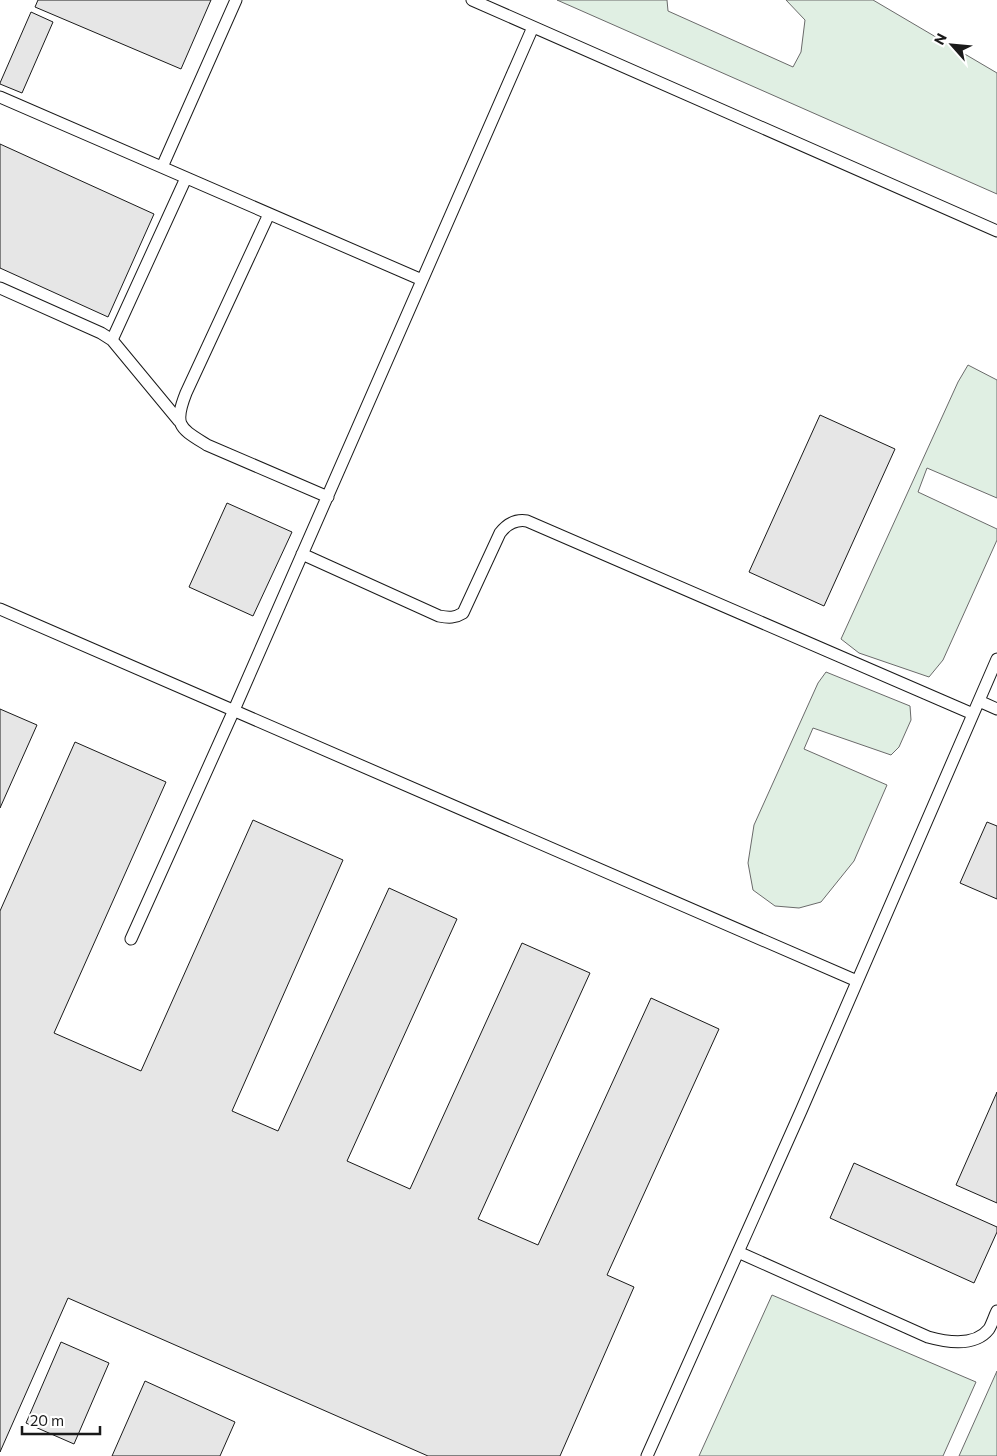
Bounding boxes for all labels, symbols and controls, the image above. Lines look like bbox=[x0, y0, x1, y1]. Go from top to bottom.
north arrow bbox=[927, 20, 977, 70]
text: N bbox=[930, 30, 950, 47]
scale bar bbox=[22, 1404, 100, 1436]
text: 20 m bbox=[30, 1411, 64, 1429]

